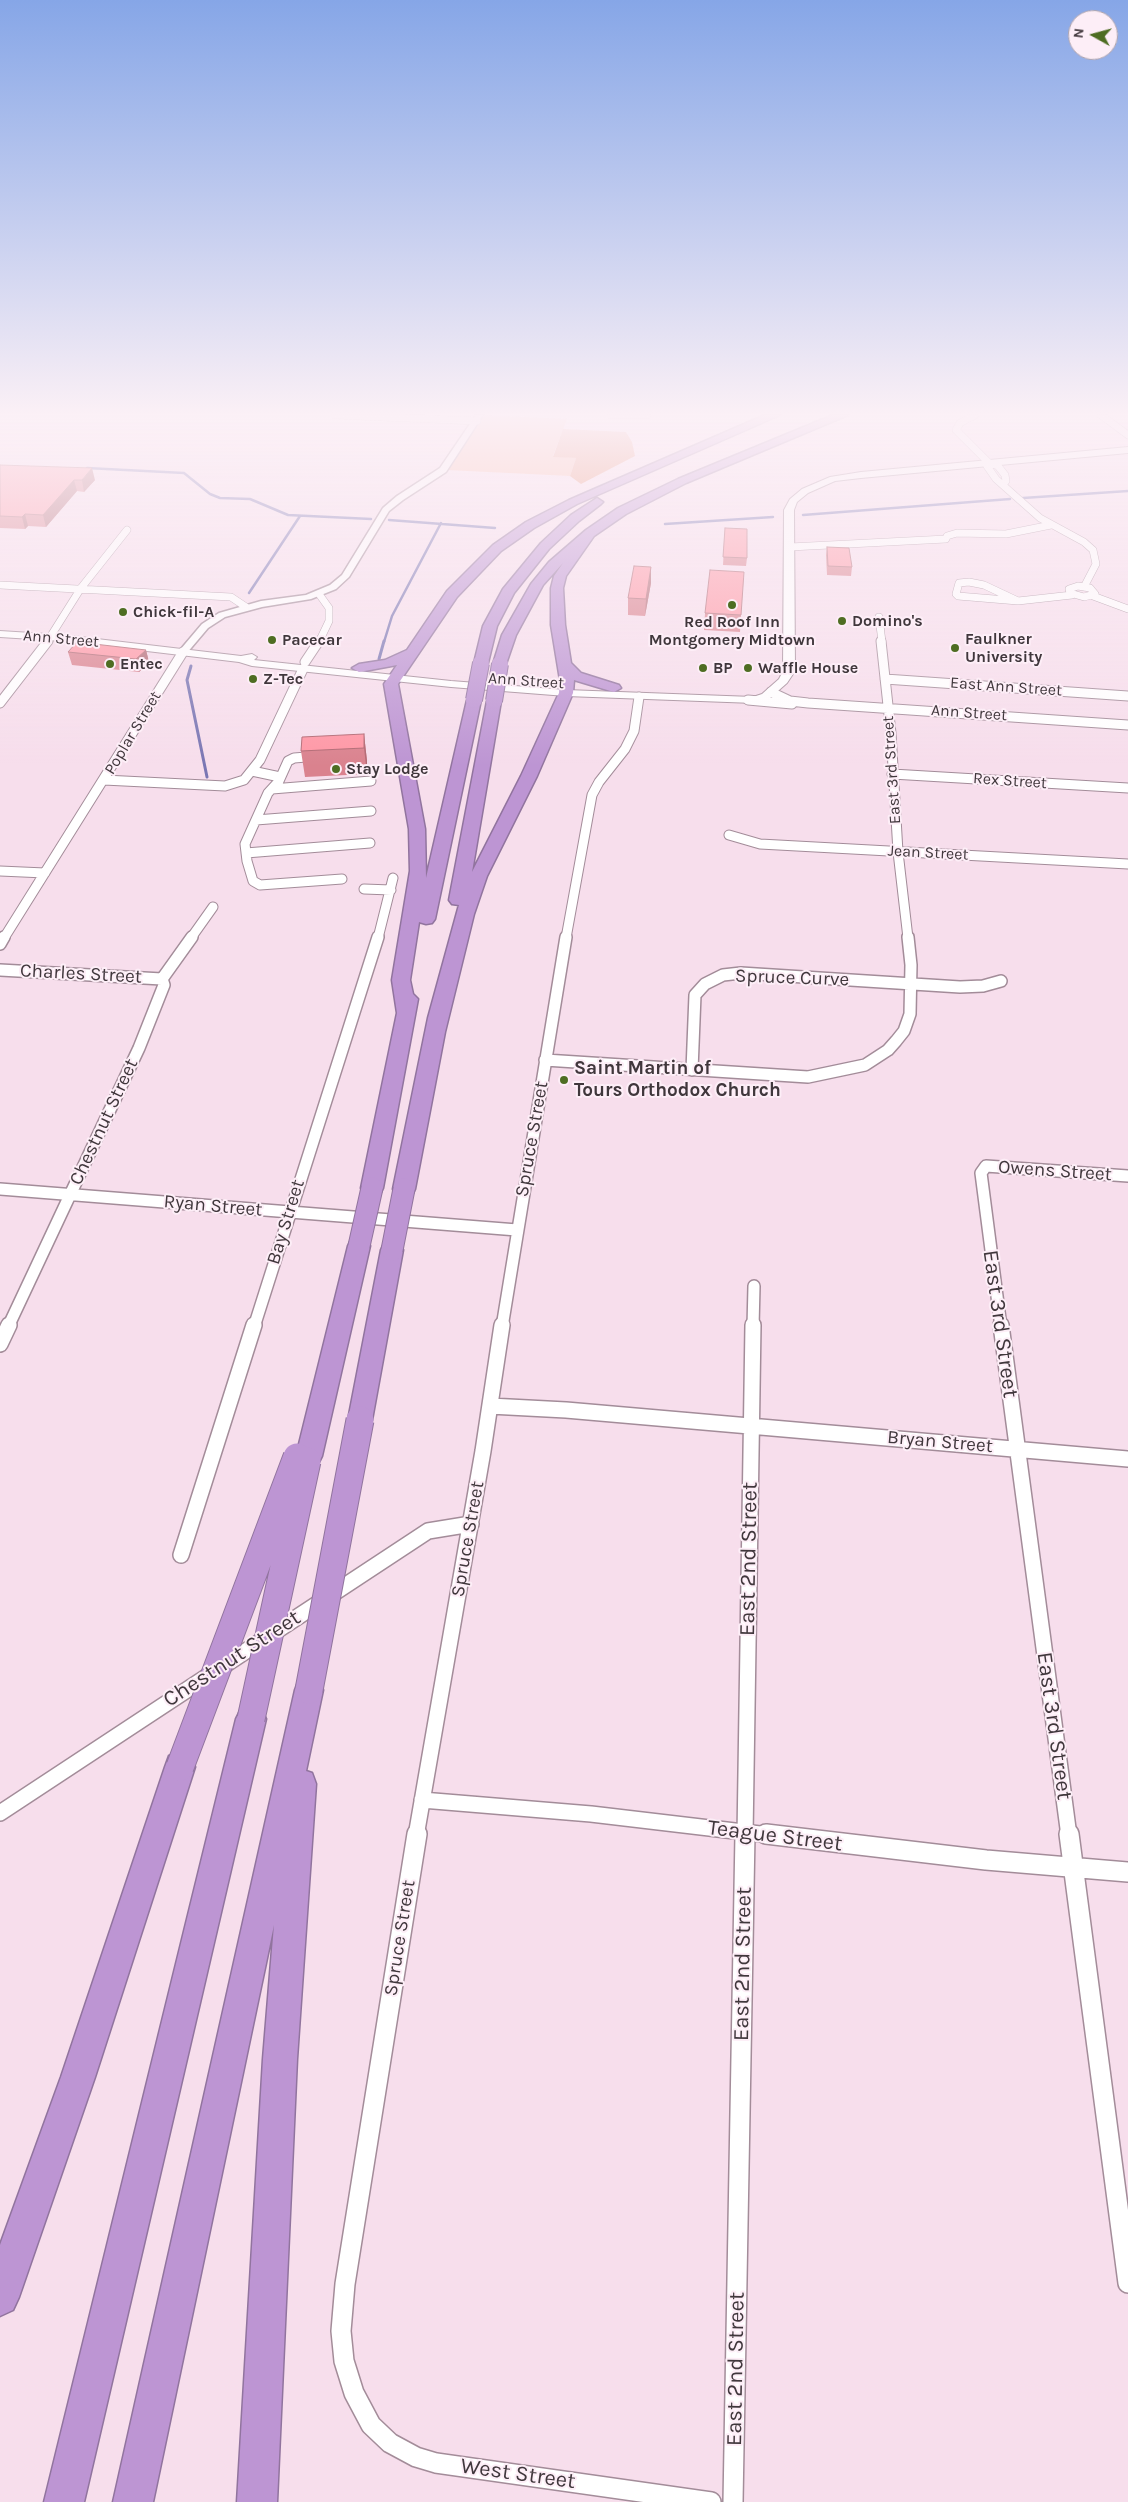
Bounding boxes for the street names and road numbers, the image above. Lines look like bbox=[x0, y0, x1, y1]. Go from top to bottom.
street label: Ann Street bbox=[22, 626, 100, 652]
street label: Ann Street bbox=[487, 669, 565, 693]
street label: East Ann Street bbox=[949, 674, 1063, 700]
street label: Poplar Street bbox=[101, 688, 165, 778]
street label: Ann Street bbox=[930, 701, 1008, 725]
street label: East 3rd Street bbox=[879, 715, 905, 825]
street label: Rex Street bbox=[972, 769, 1048, 793]
street label: Jean Street bbox=[887, 841, 969, 865]
street label: Charles Street bbox=[19, 959, 143, 989]
street label: Spruce Curve bbox=[734, 965, 850, 991]
street label: Chestnut Street bbox=[65, 1055, 143, 1189]
street label: Spruce Street bbox=[511, 1079, 553, 1199]
street label: Owens Street bbox=[997, 1156, 1113, 1186]
street label: Bay Street bbox=[262, 1177, 310, 1267]
street label: Ryan Street bbox=[163, 1190, 263, 1222]
street label: East 3rd Street bbox=[977, 1248, 1023, 1400]
street label: Bryan Street bbox=[886, 1426, 994, 1458]
street label: Spruce Street bbox=[447, 1479, 489, 1599]
street label: East 2nd Street bbox=[734, 1482, 764, 1636]
street label: Chestnut Street bbox=[158, 1605, 306, 1713]
street label: East 3rd Street bbox=[1031, 1650, 1077, 1802]
street label: Teague Street bbox=[706, 1815, 844, 1857]
street label: Spruce Street bbox=[380, 1878, 420, 1998]
street label: East 2nd Street bbox=[728, 1887, 758, 2041]
street label: East 2nd Street bbox=[721, 2292, 751, 2446]
street label: West Street bbox=[459, 2453, 577, 2495]

